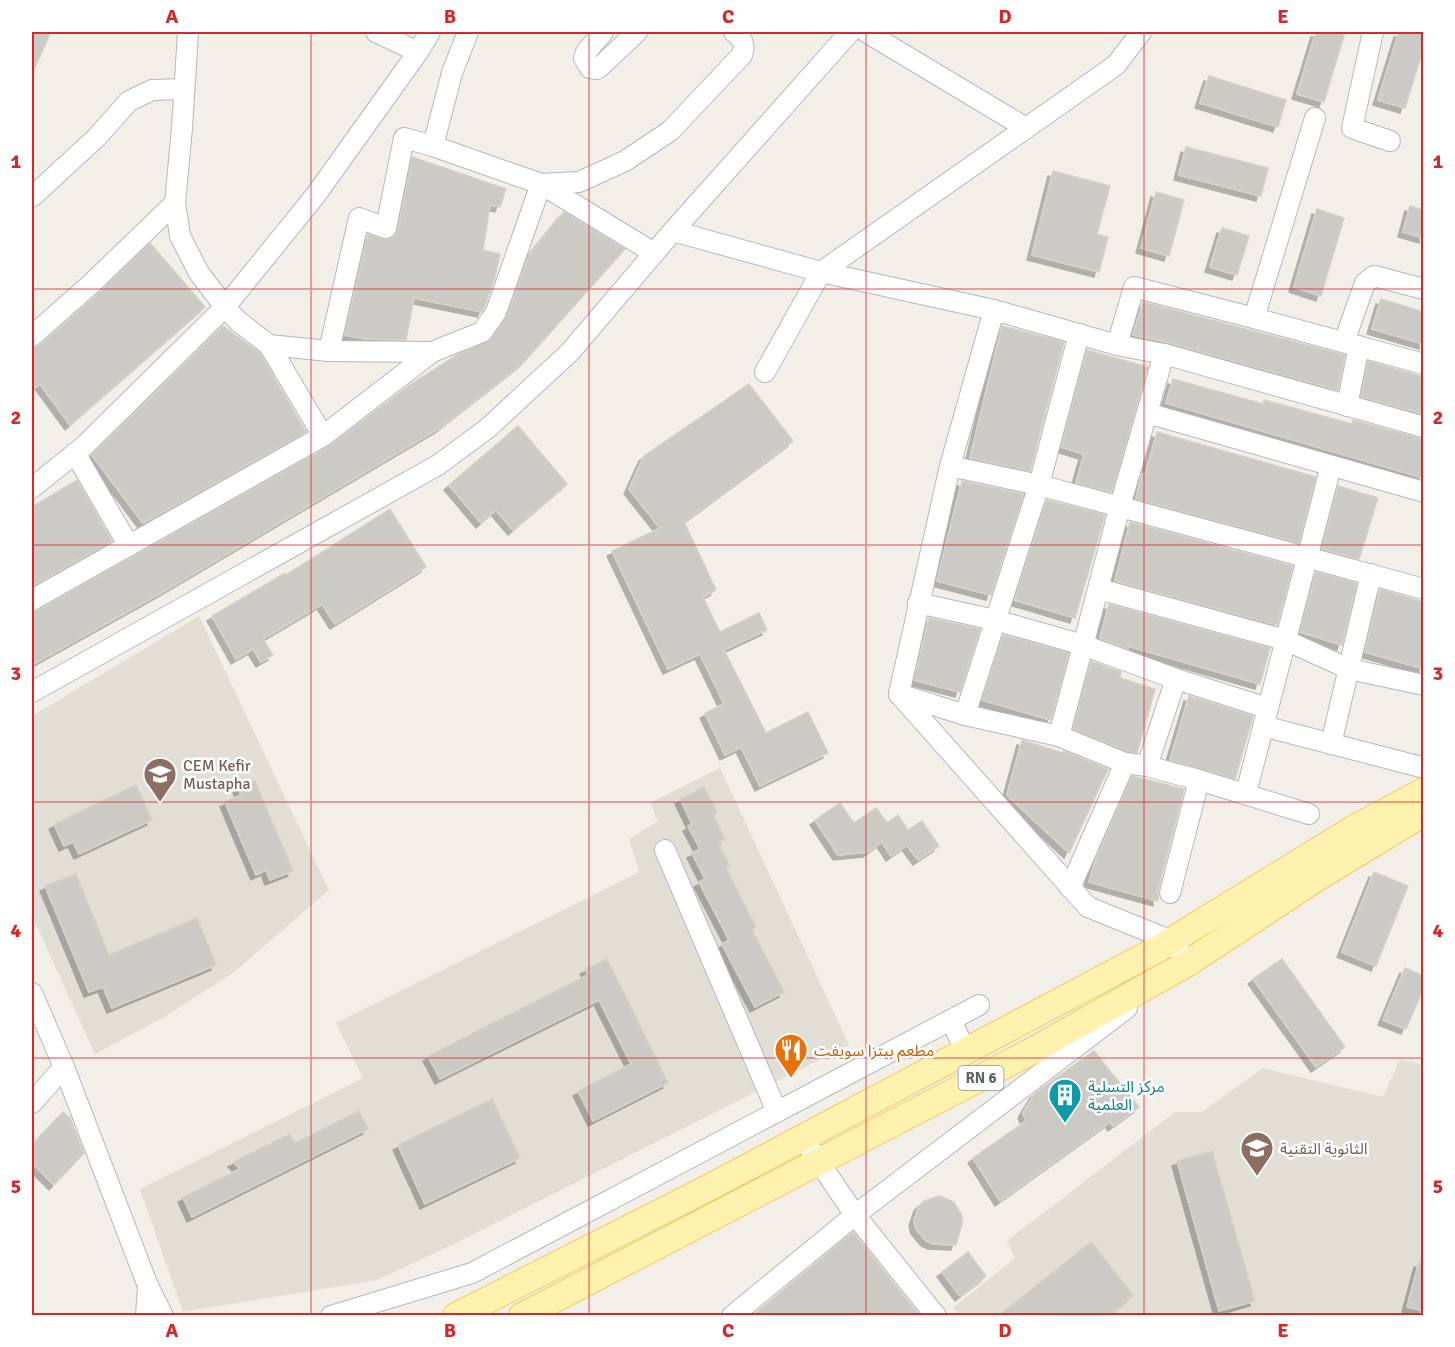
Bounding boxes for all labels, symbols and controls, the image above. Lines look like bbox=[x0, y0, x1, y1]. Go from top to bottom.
text: A bbox=[166, 4, 179, 29]
text: B bbox=[444, 4, 456, 29]
text: C bbox=[722, 4, 734, 29]
text: D bbox=[998, 4, 1012, 29]
text: E bbox=[1277, 4, 1289, 29]
text: 1 bbox=[11, 149, 22, 174]
text: 1 bbox=[1433, 149, 1444, 174]
text: 2 bbox=[11, 405, 21, 430]
text: 2 bbox=[1433, 405, 1443, 430]
text: 3 bbox=[11, 661, 21, 686]
text: 3 bbox=[1433, 661, 1443, 686]
school or university icon: CEM Kefir Mustapha bbox=[142, 756, 178, 803]
place label: CEM Kefir Mustapha bbox=[183, 756, 251, 794]
text: 4 bbox=[11, 918, 22, 943]
text: 4 bbox=[1433, 918, 1444, 943]
restaurant icon: مطعم بيتزا سويفت bbox=[773, 1032, 809, 1079]
place label: مطعم بيتزا سويفت bbox=[814, 1041, 934, 1063]
road number: RN 6 bbox=[958, 1066, 1004, 1090]
building icon: مركز التسلية العلمية bbox=[1047, 1077, 1083, 1124]
place label: مركز التسلية العلمية bbox=[1088, 1077, 1165, 1115]
school or university icon: الثانوية التقنية bbox=[1239, 1130, 1275, 1177]
place label: الثانوية التقنية bbox=[1280, 1139, 1368, 1159]
text: 5 bbox=[11, 1174, 21, 1199]
text: 5 bbox=[1433, 1174, 1443, 1199]
text: A bbox=[166, 1318, 179, 1343]
text: B bbox=[444, 1318, 456, 1343]
text: C bbox=[722, 1318, 734, 1343]
text: D bbox=[998, 1318, 1012, 1343]
text: E bbox=[1277, 1318, 1289, 1343]

